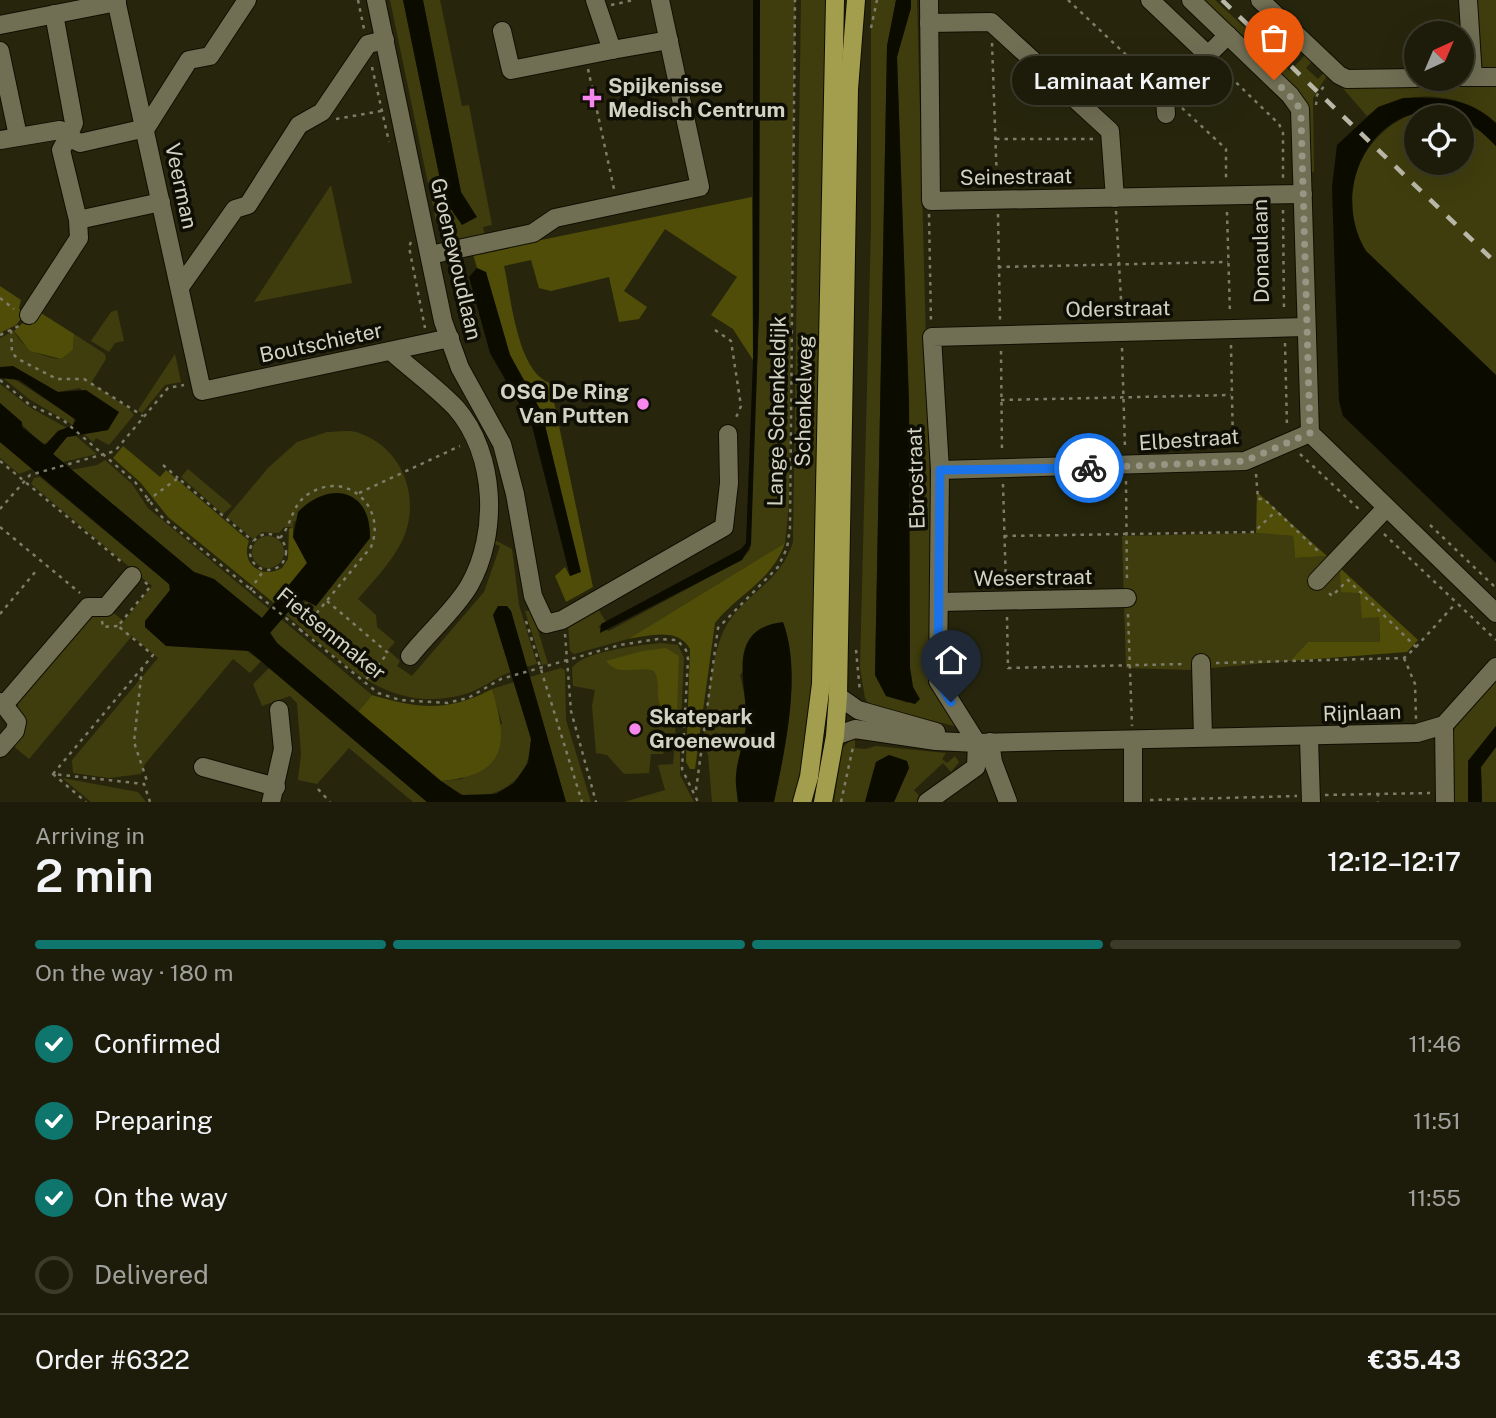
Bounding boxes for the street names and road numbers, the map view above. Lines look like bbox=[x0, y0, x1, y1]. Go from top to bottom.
street label: Veerman bbox=[160, 141, 203, 231]
street label: Seinestraat bbox=[960, 163, 1072, 190]
street label: Groenewoudlaan bbox=[426, 175, 487, 342]
street label: Donaulaan bbox=[1247, 199, 1274, 303]
street label: Oderstraat bbox=[1065, 295, 1171, 322]
street label: Lange Schenkeldijk bbox=[762, 315, 791, 507]
street label: Boutschieter bbox=[257, 317, 385, 368]
street label: Schenkelweg bbox=[790, 335, 817, 467]
street label: Elbestraat bbox=[1138, 424, 1240, 455]
street label: Ebrostraat bbox=[901, 426, 930, 530]
street label: Weserstraat bbox=[973, 564, 1093, 591]
street label: Fietsenmaker bbox=[272, 582, 391, 685]
street label: Rijnlaan bbox=[1322, 699, 1402, 726]

